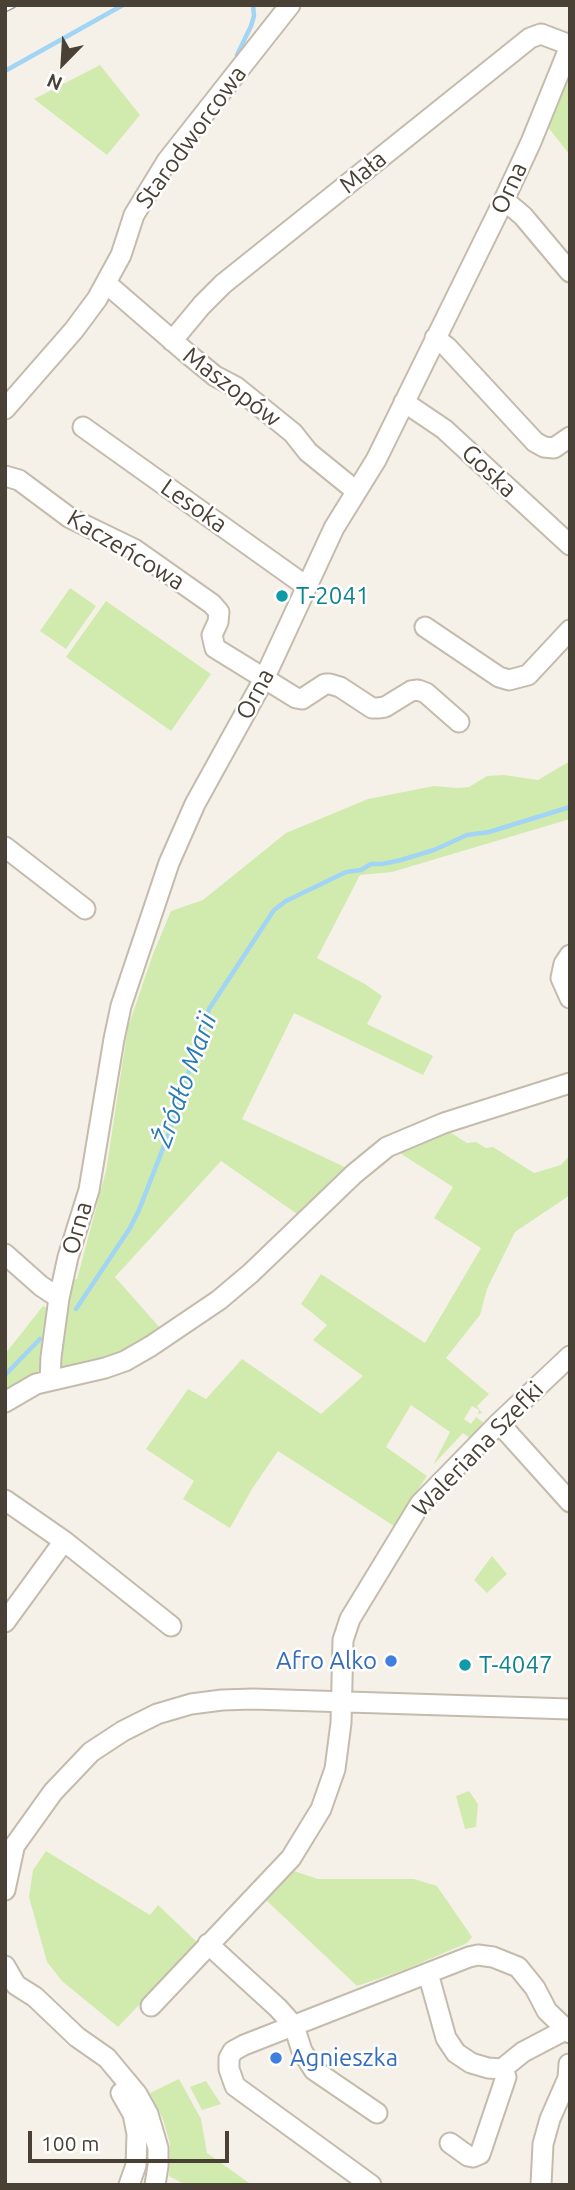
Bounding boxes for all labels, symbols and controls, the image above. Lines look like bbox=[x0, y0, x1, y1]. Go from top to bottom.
north arrow bbox=[28, 28, 98, 98]
street label: Starodworcowa bbox=[130, 60, 252, 214]
text: N bbox=[44, 69, 65, 95]
street label: Mała bbox=[334, 144, 392, 200]
street label: Orna bbox=[485, 158, 533, 218]
street label: Maszopów bbox=[177, 341, 287, 433]
street label: Goska bbox=[455, 438, 523, 504]
street label: Lesoka bbox=[155, 473, 233, 539]
street label: Kaczeńcowa bbox=[62, 504, 190, 596]
place label: T-2041 bbox=[296, 582, 369, 610]
marker: T-2041 bbox=[274, 588, 290, 604]
street label: Orna bbox=[230, 664, 280, 724]
water label: Źródło Marii bbox=[146, 1009, 224, 1151]
street label: Orna bbox=[56, 1198, 98, 1258]
street label: Waleriana Szefki bbox=[406, 1376, 550, 1522]
place label: Afro Alko bbox=[276, 1647, 377, 1675]
place label: T-4047 bbox=[479, 1651, 552, 1679]
marker: Afro Alko bbox=[383, 1653, 399, 1669]
marker: T-4047 bbox=[457, 1657, 473, 1673]
place label: Agnieszka bbox=[290, 2044, 398, 2072]
marker: Agnieszka bbox=[268, 2050, 284, 2066]
scale bar bbox=[32, 2116, 233, 2160]
text: 100 m bbox=[41, 2131, 99, 2155]

